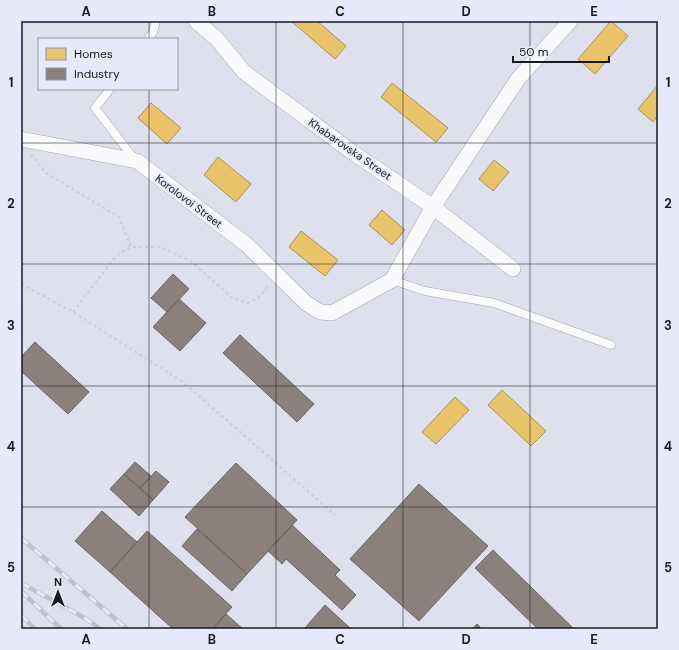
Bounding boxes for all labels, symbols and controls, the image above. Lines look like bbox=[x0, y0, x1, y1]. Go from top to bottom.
text: A bbox=[81, 3, 91, 20]
text: B bbox=[208, 3, 216, 20]
text: C bbox=[335, 3, 345, 20]
text: D bbox=[461, 3, 471, 20]
text: E bbox=[590, 3, 598, 20]
legend bbox=[38, 38, 178, 90]
scale bar bbox=[513, 38, 609, 64]
text: 50 m bbox=[519, 44, 548, 60]
text: Homes bbox=[74, 46, 113, 62]
text: Industry bbox=[74, 66, 120, 82]
text: 1 bbox=[9, 74, 13, 91]
text: 1 bbox=[666, 74, 670, 91]
street label: Khabarovska Street bbox=[306, 115, 394, 183]
street label: Korolovoi Street bbox=[153, 171, 225, 231]
text: 2 bbox=[7, 195, 15, 212]
text: 2 bbox=[664, 195, 672, 212]
text: 3 bbox=[7, 317, 15, 334]
text: 3 bbox=[664, 317, 672, 334]
text: 4 bbox=[7, 438, 15, 455]
text: 4 bbox=[664, 438, 672, 455]
text: 5 bbox=[7, 559, 15, 576]
text: 5 bbox=[664, 559, 672, 576]
north arrow bbox=[38, 572, 78, 612]
text: N bbox=[54, 575, 62, 589]
text: A bbox=[81, 631, 91, 648]
text: B bbox=[208, 631, 216, 648]
text: C bbox=[335, 631, 345, 648]
text: D bbox=[461, 631, 471, 648]
text: E bbox=[590, 631, 598, 648]

